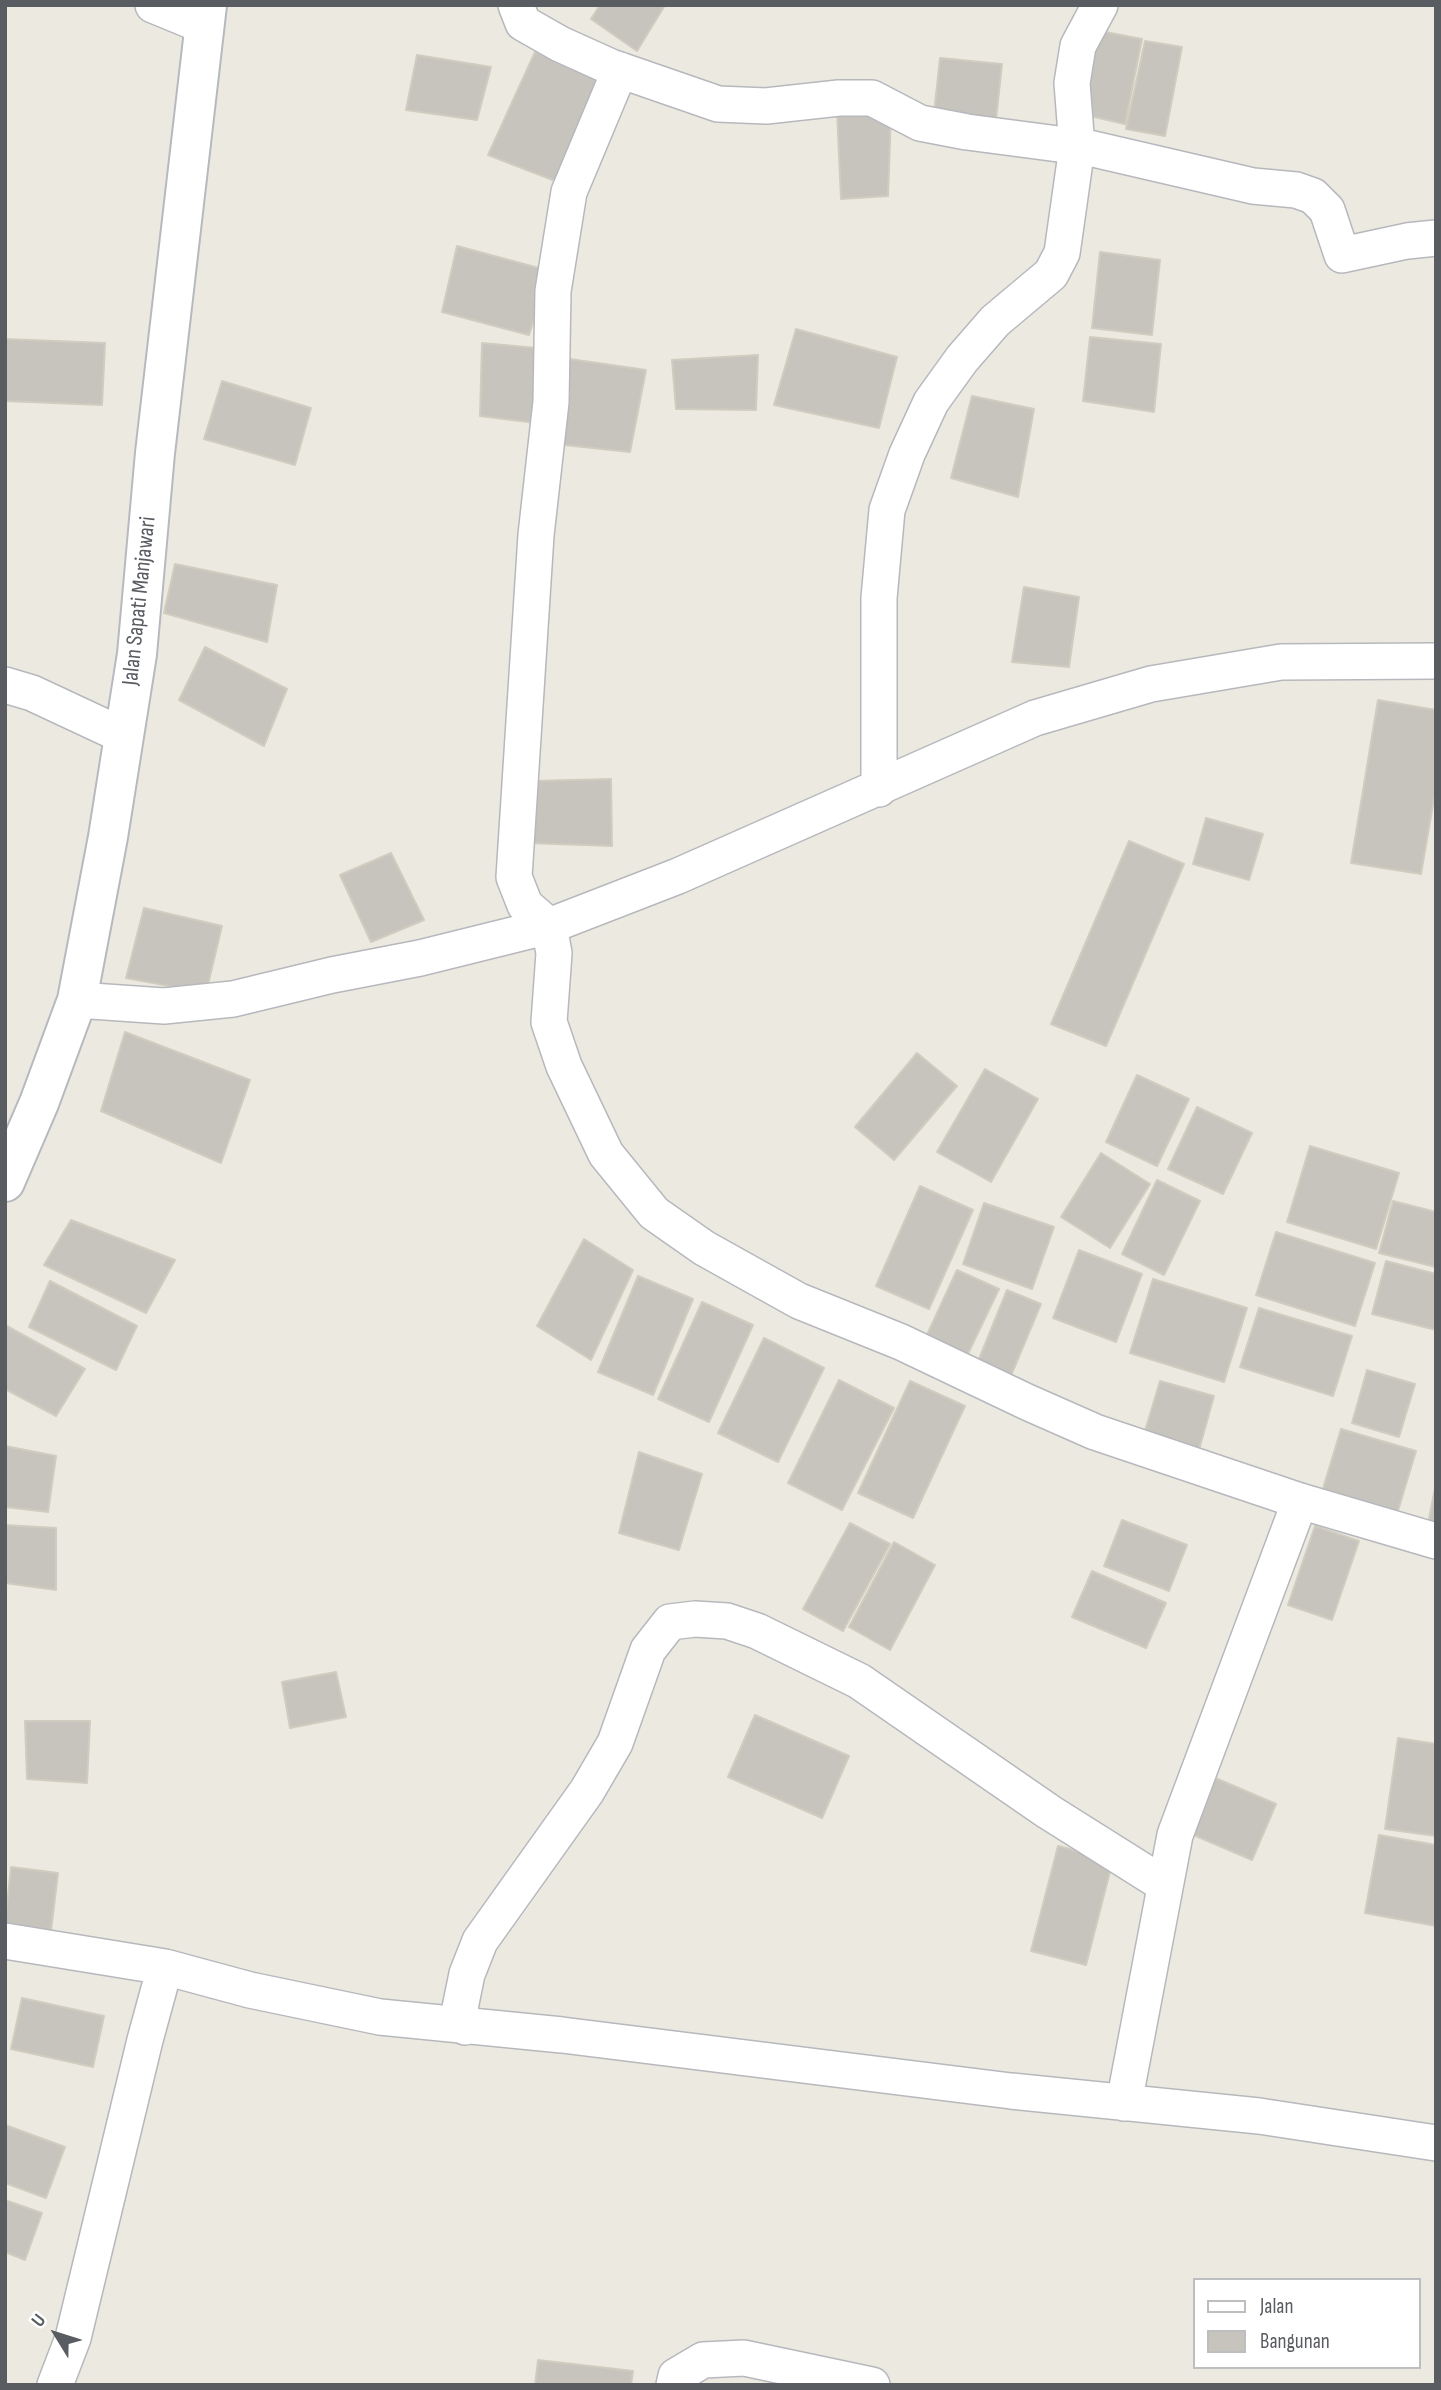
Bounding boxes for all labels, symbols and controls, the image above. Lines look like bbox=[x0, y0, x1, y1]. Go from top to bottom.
street label: Jalan Sapati Manjawari bbox=[117, 515, 163, 687]
legend bbox=[1192, 2278, 1420, 2369]
text: Jalan bbox=[1260, 2294, 1293, 2319]
north arrow bbox=[21, 2299, 91, 2369]
text: U bbox=[27, 2310, 51, 2332]
text: Bangunan bbox=[1260, 2329, 1330, 2354]

